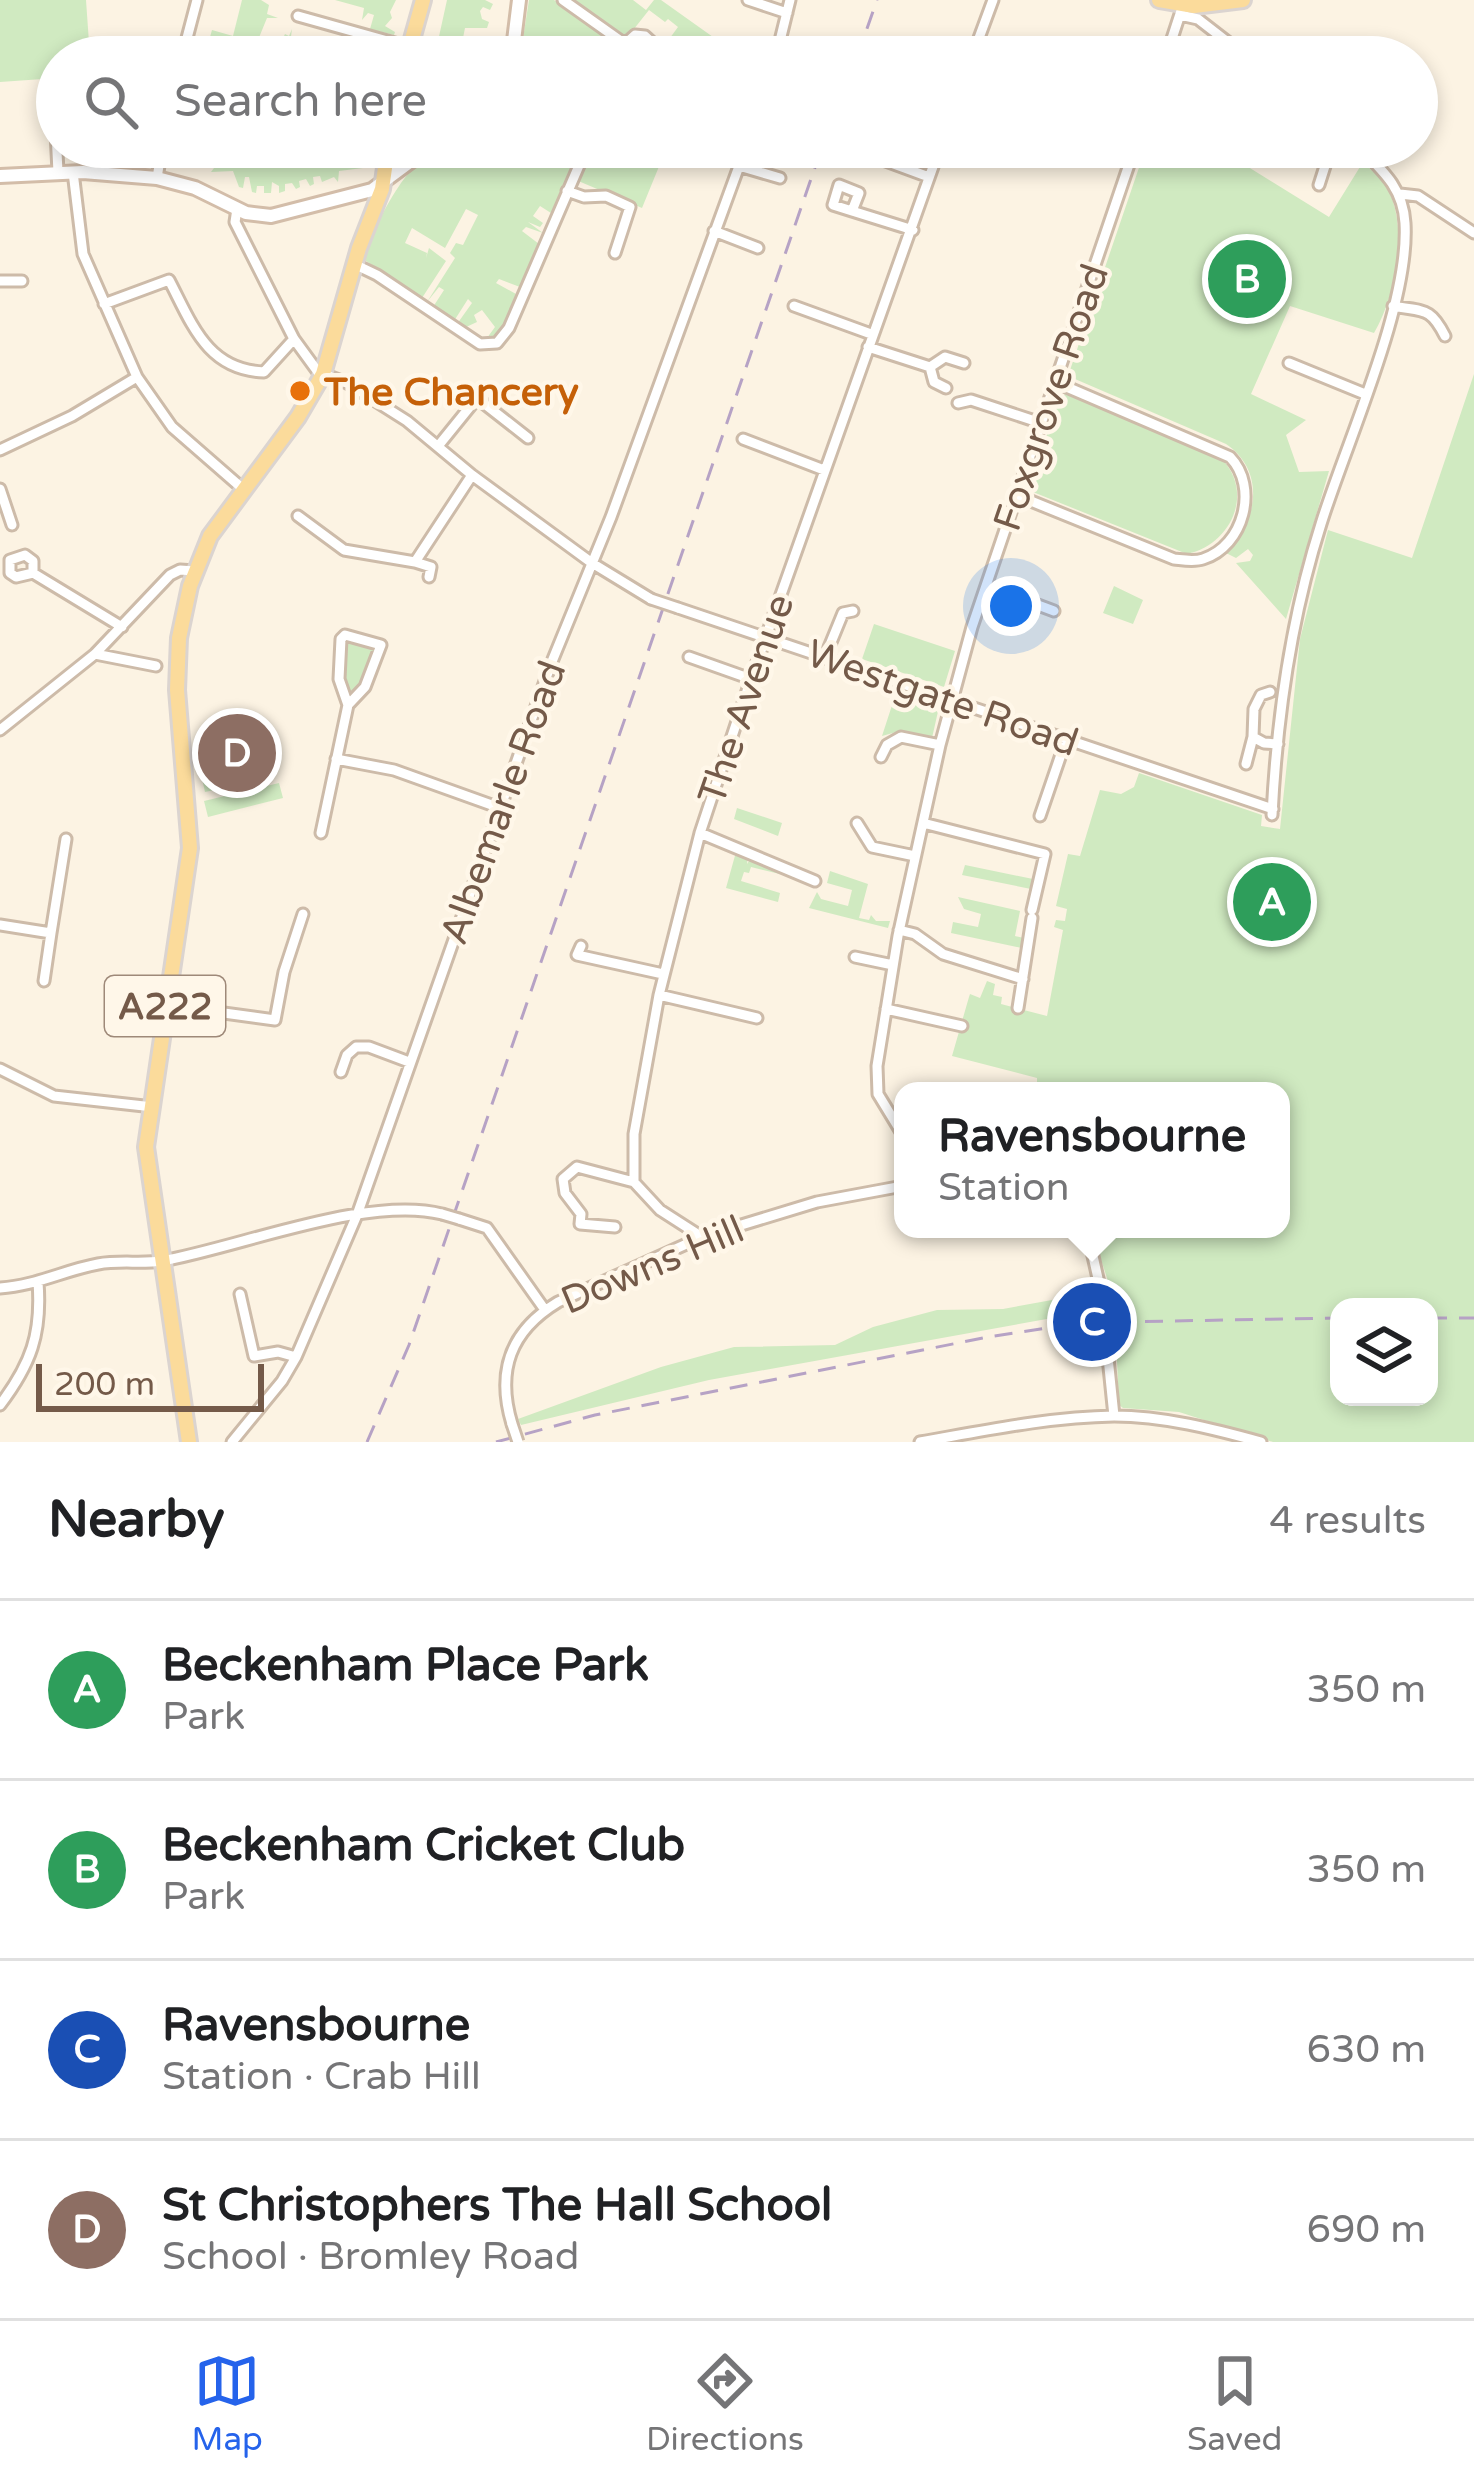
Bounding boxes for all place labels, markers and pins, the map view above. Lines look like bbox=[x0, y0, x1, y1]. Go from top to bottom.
pin: B bbox=[1208, 234, 1286, 324]
place label: The Chancery bbox=[323, 369, 579, 416]
marker: The Chancery bbox=[287, 378, 313, 404]
pin: D bbox=[198, 708, 276, 798]
pin: A bbox=[1233, 857, 1311, 947]
pin: C bbox=[1053, 1277, 1131, 1367]

